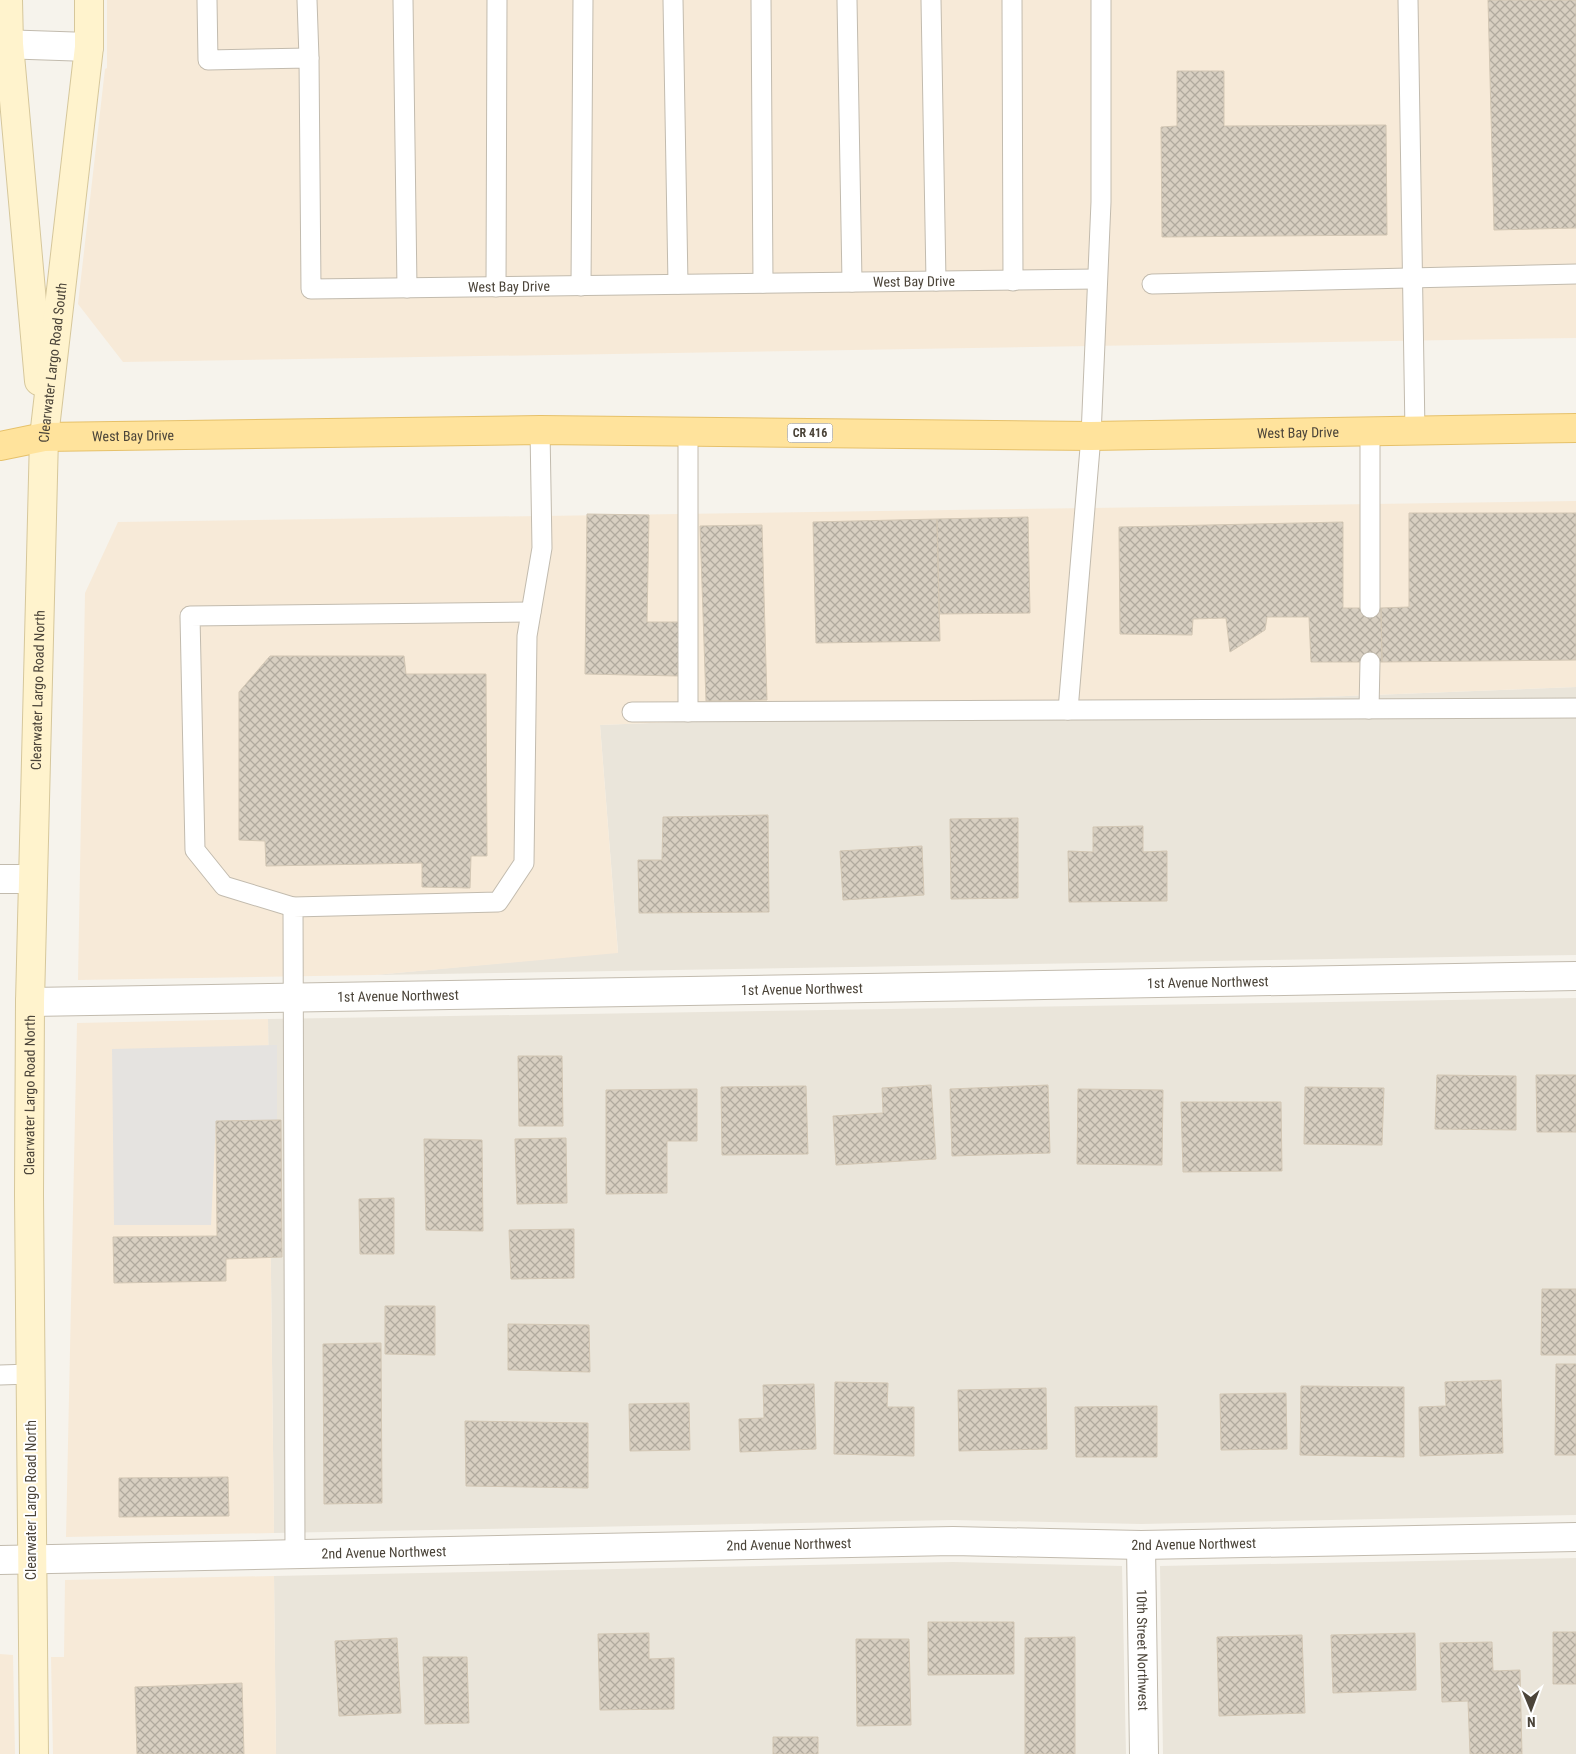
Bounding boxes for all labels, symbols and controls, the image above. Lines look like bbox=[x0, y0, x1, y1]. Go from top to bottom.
street label: West Bay Drive bbox=[873, 273, 955, 290]
street label: West Bay Drive bbox=[468, 278, 551, 295]
street label: Clearwater Largo Road South bbox=[36, 282, 70, 443]
road number: CR 416 bbox=[788, 423, 832, 442]
street label: West Bay Drive bbox=[1257, 424, 1340, 441]
street label: West Bay Drive bbox=[92, 427, 175, 444]
street label: Clearwater Largo Road North bbox=[28, 610, 48, 770]
street label: 1st Avenue Northwest bbox=[1147, 973, 1269, 991]
street label: 1st Avenue Northwest bbox=[741, 980, 863, 998]
street label: 1st Avenue Northwest bbox=[337, 987, 459, 1005]
street label: Clearwater Largo Road North bbox=[21, 1015, 38, 1175]
street label: Clearwater Largo Road North bbox=[23, 1420, 39, 1580]
street label: 2nd Avenue Northwest bbox=[726, 1535, 851, 1554]
street label: 2nd Avenue Northwest bbox=[1131, 1535, 1256, 1553]
street label: 2nd Avenue Northwest bbox=[321, 1543, 447, 1562]
street label: 10th Street Northwest bbox=[1134, 1589, 1151, 1711]
north arrow bbox=[1506, 1684, 1556, 1734]
text: N bbox=[1527, 1714, 1536, 1730]

